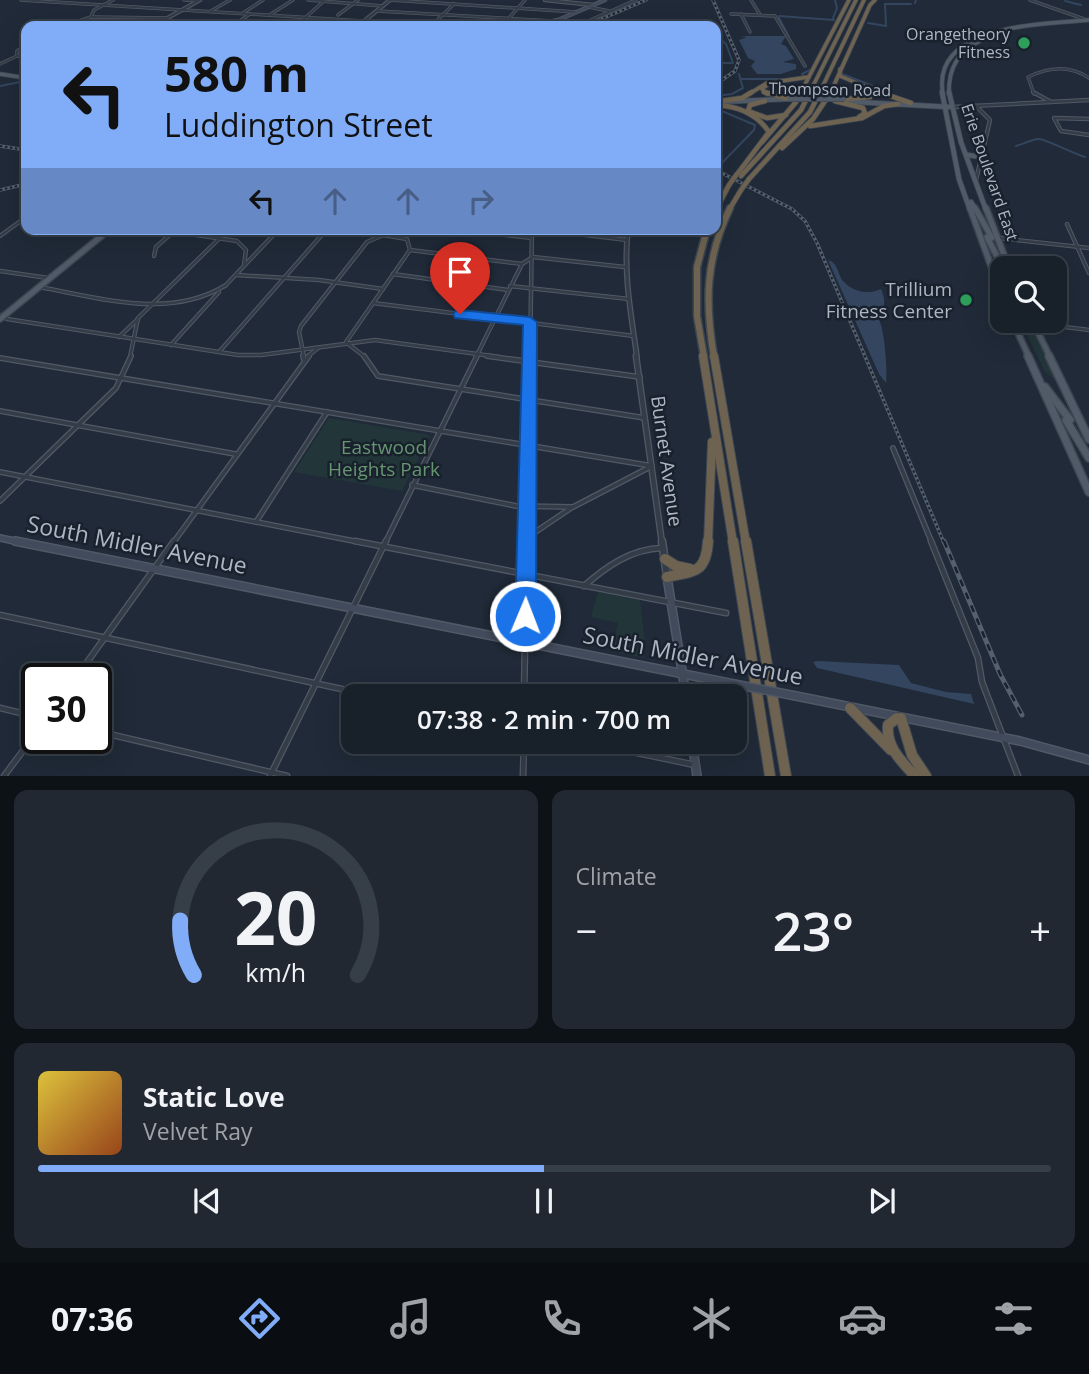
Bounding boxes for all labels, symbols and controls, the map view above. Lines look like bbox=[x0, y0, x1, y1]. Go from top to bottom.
place label: Orangetheory Fitness bbox=[906, 23, 1011, 63]
marker: Orangetheory Fitness bbox=[1016, 35, 1032, 51]
text: 580 m bbox=[164, 40, 309, 106]
icon: left bbox=[49, 49, 140, 140]
street label: Thompson Road bbox=[769, 77, 891, 101]
street label: Erie Boulevard East bbox=[956, 100, 1024, 244]
text: Luddington Street bbox=[164, 103, 433, 146]
icon: left bbox=[243, 182, 281, 220]
icon: ahead bbox=[316, 182, 354, 220]
icon: ahead bbox=[389, 182, 427, 220]
icon: right bbox=[462, 182, 500, 220]
pin bbox=[430, 242, 490, 314]
icon: arrive bbox=[441, 253, 479, 291]
map controls bbox=[990, 256, 1067, 333]
button: search bbox=[990, 256, 1067, 333]
place label: Trillium Fitness Center bbox=[826, 276, 952, 324]
marker: Trillium Fitness Center bbox=[958, 292, 974, 308]
street label: Burnet Avenue bbox=[645, 394, 689, 528]
park label: Eastwood Heights Park bbox=[328, 434, 440, 482]
street label: South Midler Avenue bbox=[24, 507, 250, 581]
position arrow bbox=[488, 579, 562, 653]
street label: South Midler Avenue bbox=[580, 618, 806, 692]
speed limit sign: 30 bbox=[21, 663, 112, 754]
text: 07:38 · 2 min · 700 m bbox=[417, 701, 671, 737]
text: Climate bbox=[576, 860, 657, 892]
text: 20 bbox=[234, 868, 317, 967]
text: 23° bbox=[772, 895, 854, 966]
text: − bbox=[576, 904, 597, 956]
text: + bbox=[1029, 904, 1051, 956]
text: km/h bbox=[245, 955, 306, 989]
text: Static Love bbox=[143, 1079, 285, 1115]
text: Velvet Ray bbox=[143, 1115, 253, 1147]
icon: previous bbox=[188, 1182, 226, 1220]
icon: pause bbox=[525, 1182, 563, 1220]
icon: next bbox=[863, 1182, 901, 1220]
icon: directions bbox=[235, 1294, 284, 1343]
icon: music bbox=[386, 1294, 435, 1343]
icon: phone bbox=[537, 1294, 586, 1343]
icon: climate bbox=[687, 1294, 736, 1343]
icon: car bbox=[838, 1294, 887, 1343]
icon: filters bbox=[989, 1294, 1038, 1343]
text: 07:36 bbox=[51, 1297, 133, 1340]

